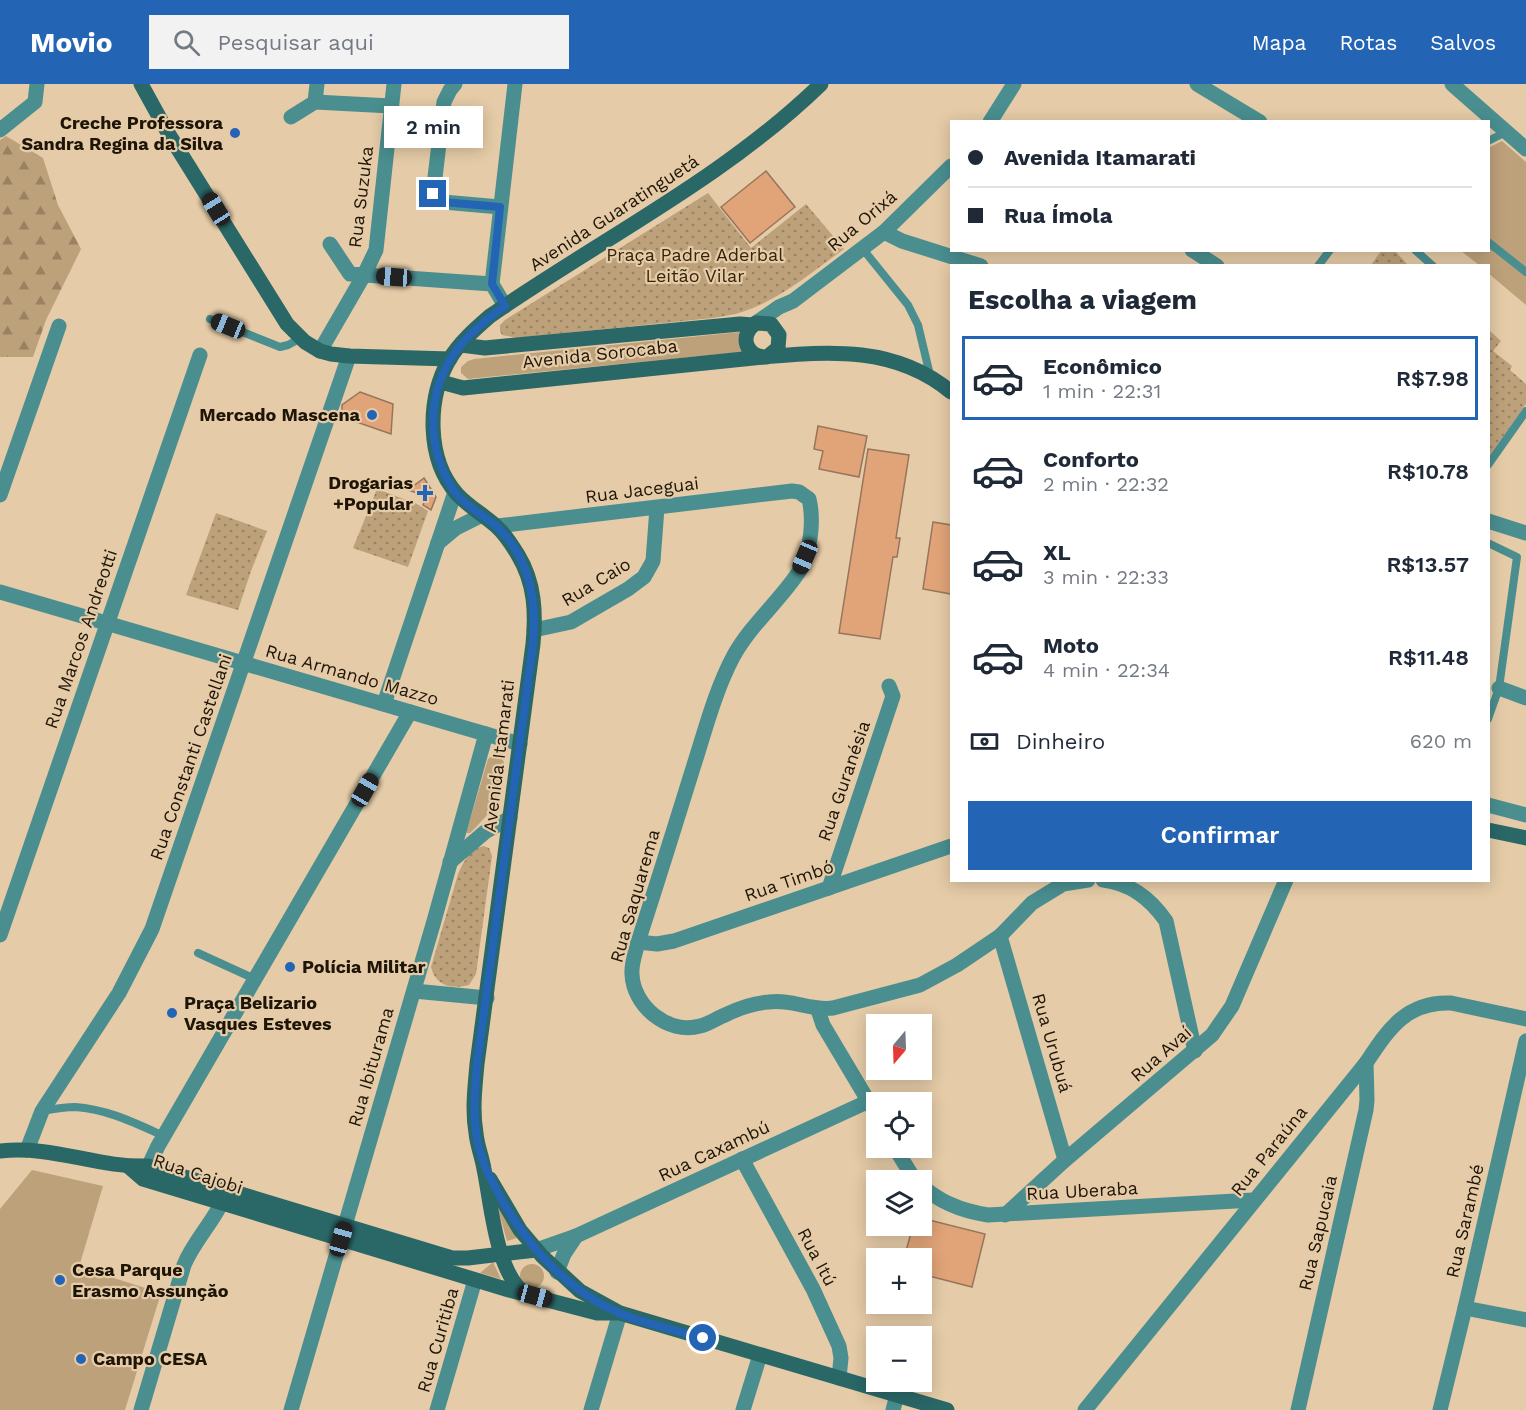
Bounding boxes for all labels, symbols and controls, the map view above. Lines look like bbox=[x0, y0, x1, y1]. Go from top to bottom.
search box bbox=[149, 15, 569, 69]
text: Movio bbox=[30, 26, 113, 59]
icon: search bbox=[170, 26, 203, 59]
text: Pesquisar aqui bbox=[218, 30, 374, 55]
text: Mapa bbox=[1252, 30, 1306, 55]
text: Rotas bbox=[1339, 30, 1397, 55]
text: Salvos bbox=[1430, 30, 1496, 55]
callout: 2 min bbox=[384, 107, 482, 149]
place label: Creche Professora Sandra Regina da Silva bbox=[22, 112, 224, 154]
text: 2 min bbox=[406, 115, 461, 139]
marker: Creche Professora Sandra Regina da Silva bbox=[228, 126, 242, 140]
street label: Rua Suzuka bbox=[344, 145, 377, 249]
text: Avenida Itamarati bbox=[1004, 145, 1196, 170]
street label: Avenida Guaratinguetá bbox=[525, 150, 702, 275]
route end bbox=[419, 180, 446, 207]
street label: Rua Orixá bbox=[823, 186, 901, 256]
car bbox=[199, 189, 233, 229]
text: Rua Ímola bbox=[1004, 203, 1112, 228]
park label: Praça Padre Aderbal Leitão Vilar bbox=[606, 244, 784, 286]
car bbox=[375, 267, 413, 287]
text: Escolha a viagem bbox=[968, 284, 1197, 316]
car bbox=[208, 311, 248, 341]
street label: Avenida Sorocaba bbox=[521, 335, 679, 372]
icon: car bbox=[971, 351, 1025, 405]
text: Econômico bbox=[1043, 354, 1162, 379]
text: R$7.98 bbox=[1396, 366, 1469, 391]
text: 1 min · 22:31 bbox=[1043, 379, 1161, 403]
place label: Mercado Mascena bbox=[199, 404, 361, 425]
marker: Mercado Mascena bbox=[365, 408, 379, 422]
icon: car bbox=[971, 444, 1025, 498]
text: Conforto bbox=[1043, 447, 1139, 472]
text: R$10.78 bbox=[1387, 459, 1469, 484]
place label: Drogarias +Popular bbox=[328, 472, 413, 514]
street label: Rua Jaceguai bbox=[584, 472, 700, 507]
text: 2 min · 22:32 bbox=[1043, 472, 1169, 496]
marker: Drogarias +Popular bbox=[418, 486, 432, 500]
car bbox=[790, 537, 820, 577]
icon: car bbox=[971, 537, 1025, 591]
text: XL bbox=[1043, 540, 1071, 565]
street label: Rua Marcos Andreotti bbox=[40, 546, 121, 731]
text: R$13.57 bbox=[1386, 552, 1469, 577]
street label: Rua Caio bbox=[557, 553, 634, 610]
text: 3 min · 22:33 bbox=[1043, 565, 1169, 589]
icon: car bbox=[971, 630, 1025, 684]
text: Moto bbox=[1043, 633, 1099, 658]
street label: Rua Armando Mazzo bbox=[263, 640, 441, 709]
text: R$11.48 bbox=[1388, 645, 1469, 670]
street label: Rua Constanti Castellani bbox=[145, 651, 236, 863]
text: 4 min · 22:34 bbox=[1043, 658, 1170, 682]
street label: Avenida Itamarati bbox=[479, 678, 518, 834]
street label: Rua Guranésia bbox=[813, 718, 874, 844]
icon: cash bbox=[968, 725, 1001, 758]
text: Dinheiro bbox=[1016, 729, 1105, 754]
text: 620 m bbox=[1410, 729, 1472, 753]
car bbox=[348, 770, 382, 810]
button: Confirmar bbox=[968, 801, 1472, 870]
street label: Rua Saquarema bbox=[605, 827, 664, 965]
street label: Rua Timbó bbox=[741, 855, 836, 906]
place label: Polícia Militar bbox=[302, 956, 426, 977]
marker: Polícia Militar bbox=[283, 960, 297, 974]
street label: Rua Urubuá bbox=[1028, 991, 1077, 1095]
place label: Praça Belizario Vasques Esteves bbox=[184, 992, 332, 1034]
street label: Rua Ibiturama bbox=[343, 1005, 398, 1129]
marker: Praça Belizario Vasques Esteves bbox=[165, 1006, 179, 1020]
north arrow bbox=[866, 1014, 932, 1080]
map controls bbox=[866, 1014, 932, 1392]
street label: Rua Avaí bbox=[1126, 1021, 1195, 1086]
button: locate bbox=[866, 1092, 932, 1158]
street label: Rua Paraúna bbox=[1226, 1101, 1311, 1200]
street label: Rua Caxambú bbox=[655, 1116, 773, 1186]
street label: Rua Cajobi bbox=[151, 1149, 246, 1198]
street label: Rua Sarambé bbox=[1441, 1162, 1488, 1280]
button: layers bbox=[866, 1170, 932, 1236]
street label: Rua Sapucaia bbox=[1294, 1173, 1341, 1293]
street label: Rua Uberaba bbox=[1026, 1177, 1138, 1204]
car bbox=[327, 1219, 355, 1259]
street label: Rua Itú bbox=[793, 1224, 841, 1289]
button: + bbox=[866, 1248, 932, 1314]
place label: Cesa Parque Erasmo Assunçăo bbox=[72, 1259, 229, 1301]
marker: Cesa Parque Erasmo Assunçăo bbox=[53, 1273, 67, 1287]
car bbox=[515, 1283, 555, 1309]
street label: Rua Curitiba bbox=[413, 1285, 463, 1395]
route start bbox=[689, 1324, 716, 1351]
button: − bbox=[866, 1326, 932, 1392]
place label: Campo CESA bbox=[93, 1348, 208, 1369]
marker: Campo CESA bbox=[74, 1352, 88, 1366]

